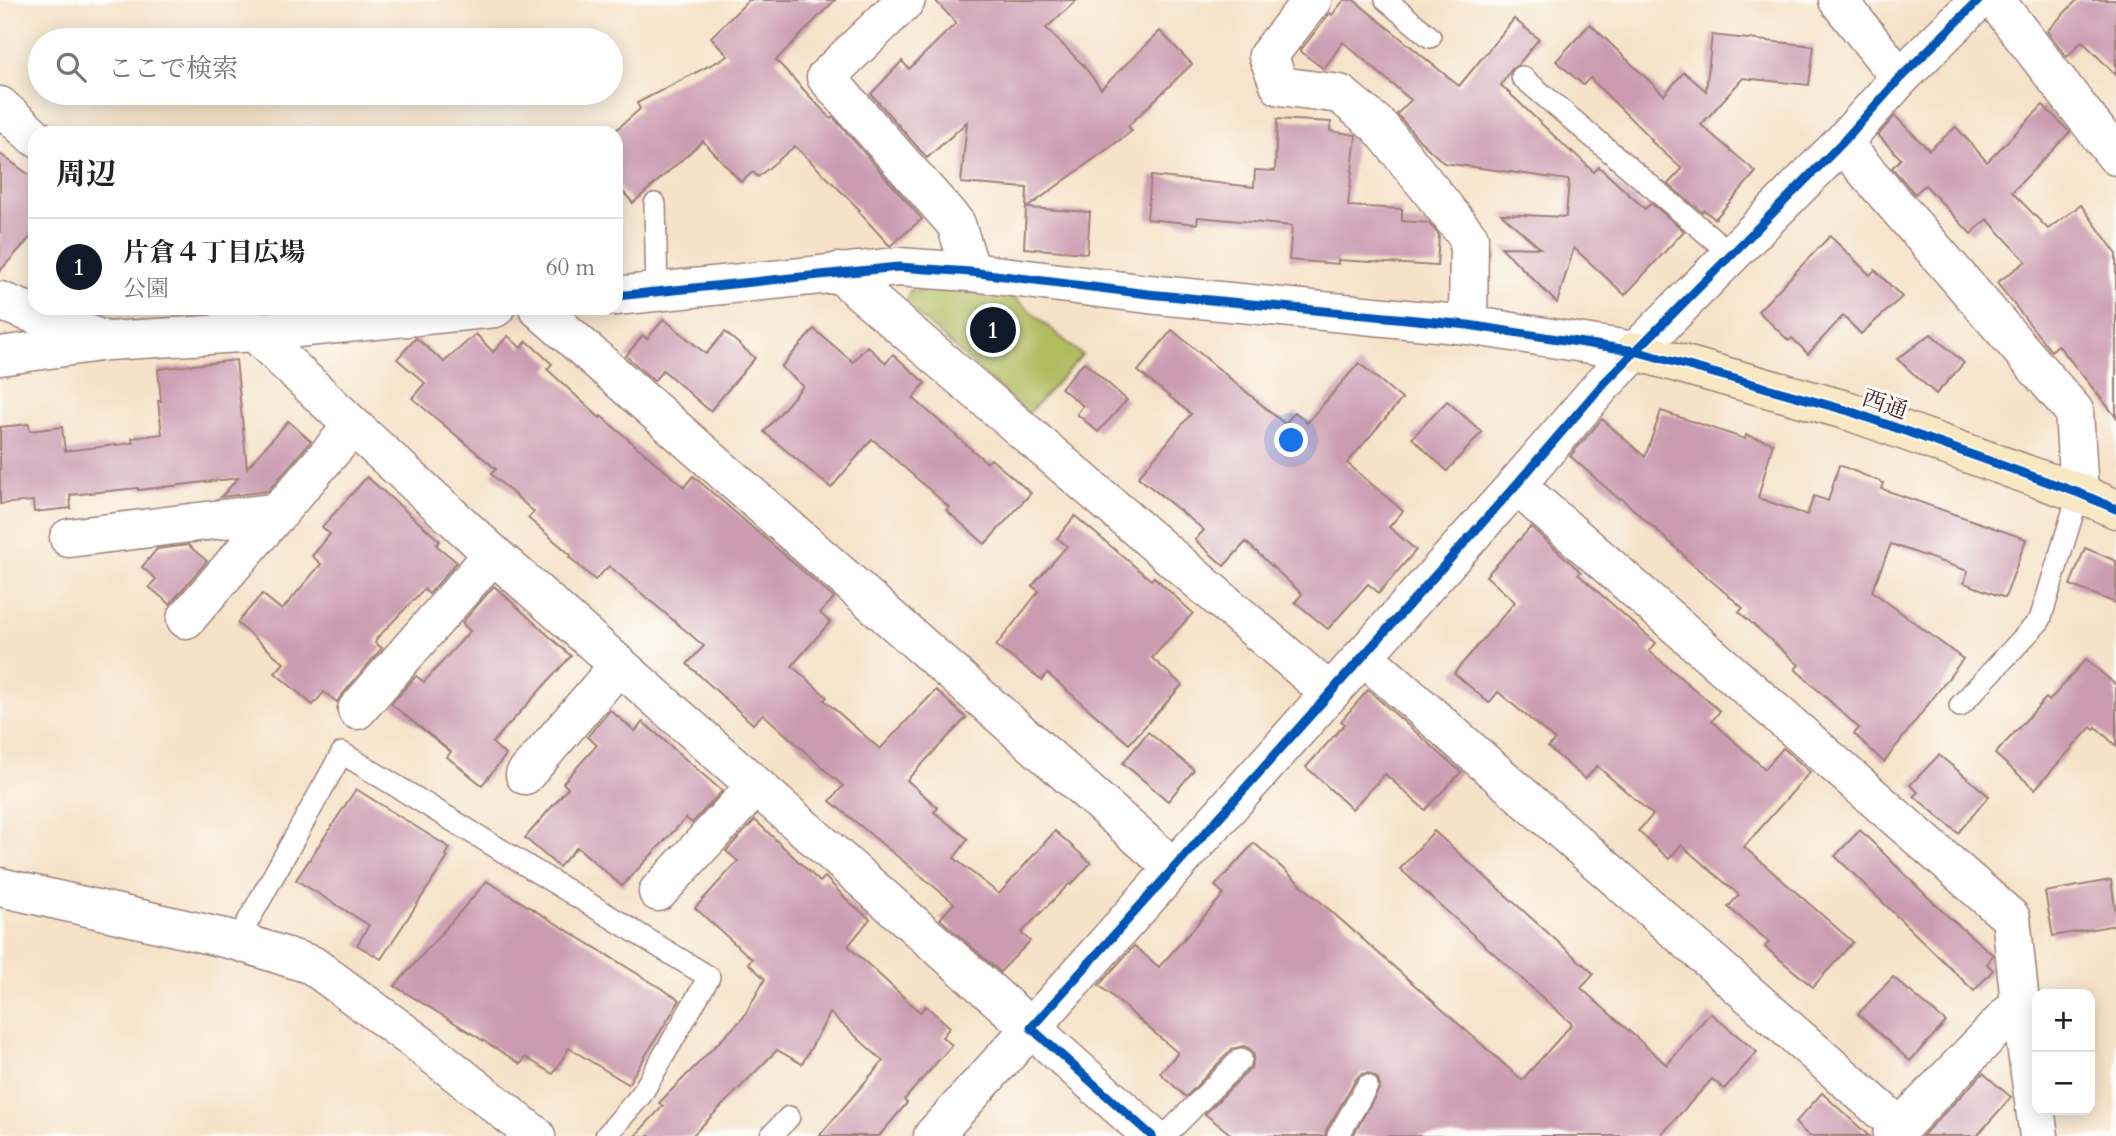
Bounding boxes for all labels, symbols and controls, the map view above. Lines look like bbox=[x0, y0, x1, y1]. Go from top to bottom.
search box bbox=[28, 28, 623, 105]
icon: search bbox=[52, 48, 90, 86]
text: ここで検索 bbox=[108, 51, 238, 86]
text: 周辺 bbox=[56, 154, 116, 195]
text: 片倉４丁目広場 bbox=[123, 235, 305, 270]
text: 1 bbox=[73, 252, 85, 283]
text: 60 m bbox=[546, 252, 595, 283]
text: 公園 bbox=[123, 273, 169, 304]
pin: 1 bbox=[970, 304, 1016, 356]
street label: 西通 bbox=[1858, 382, 1912, 427]
your location bbox=[1274, 423, 1308, 457]
map controls bbox=[2032, 989, 2095, 1115]
button: + bbox=[2032, 989, 2095, 1052]
button: − bbox=[2032, 1052, 2095, 1115]

